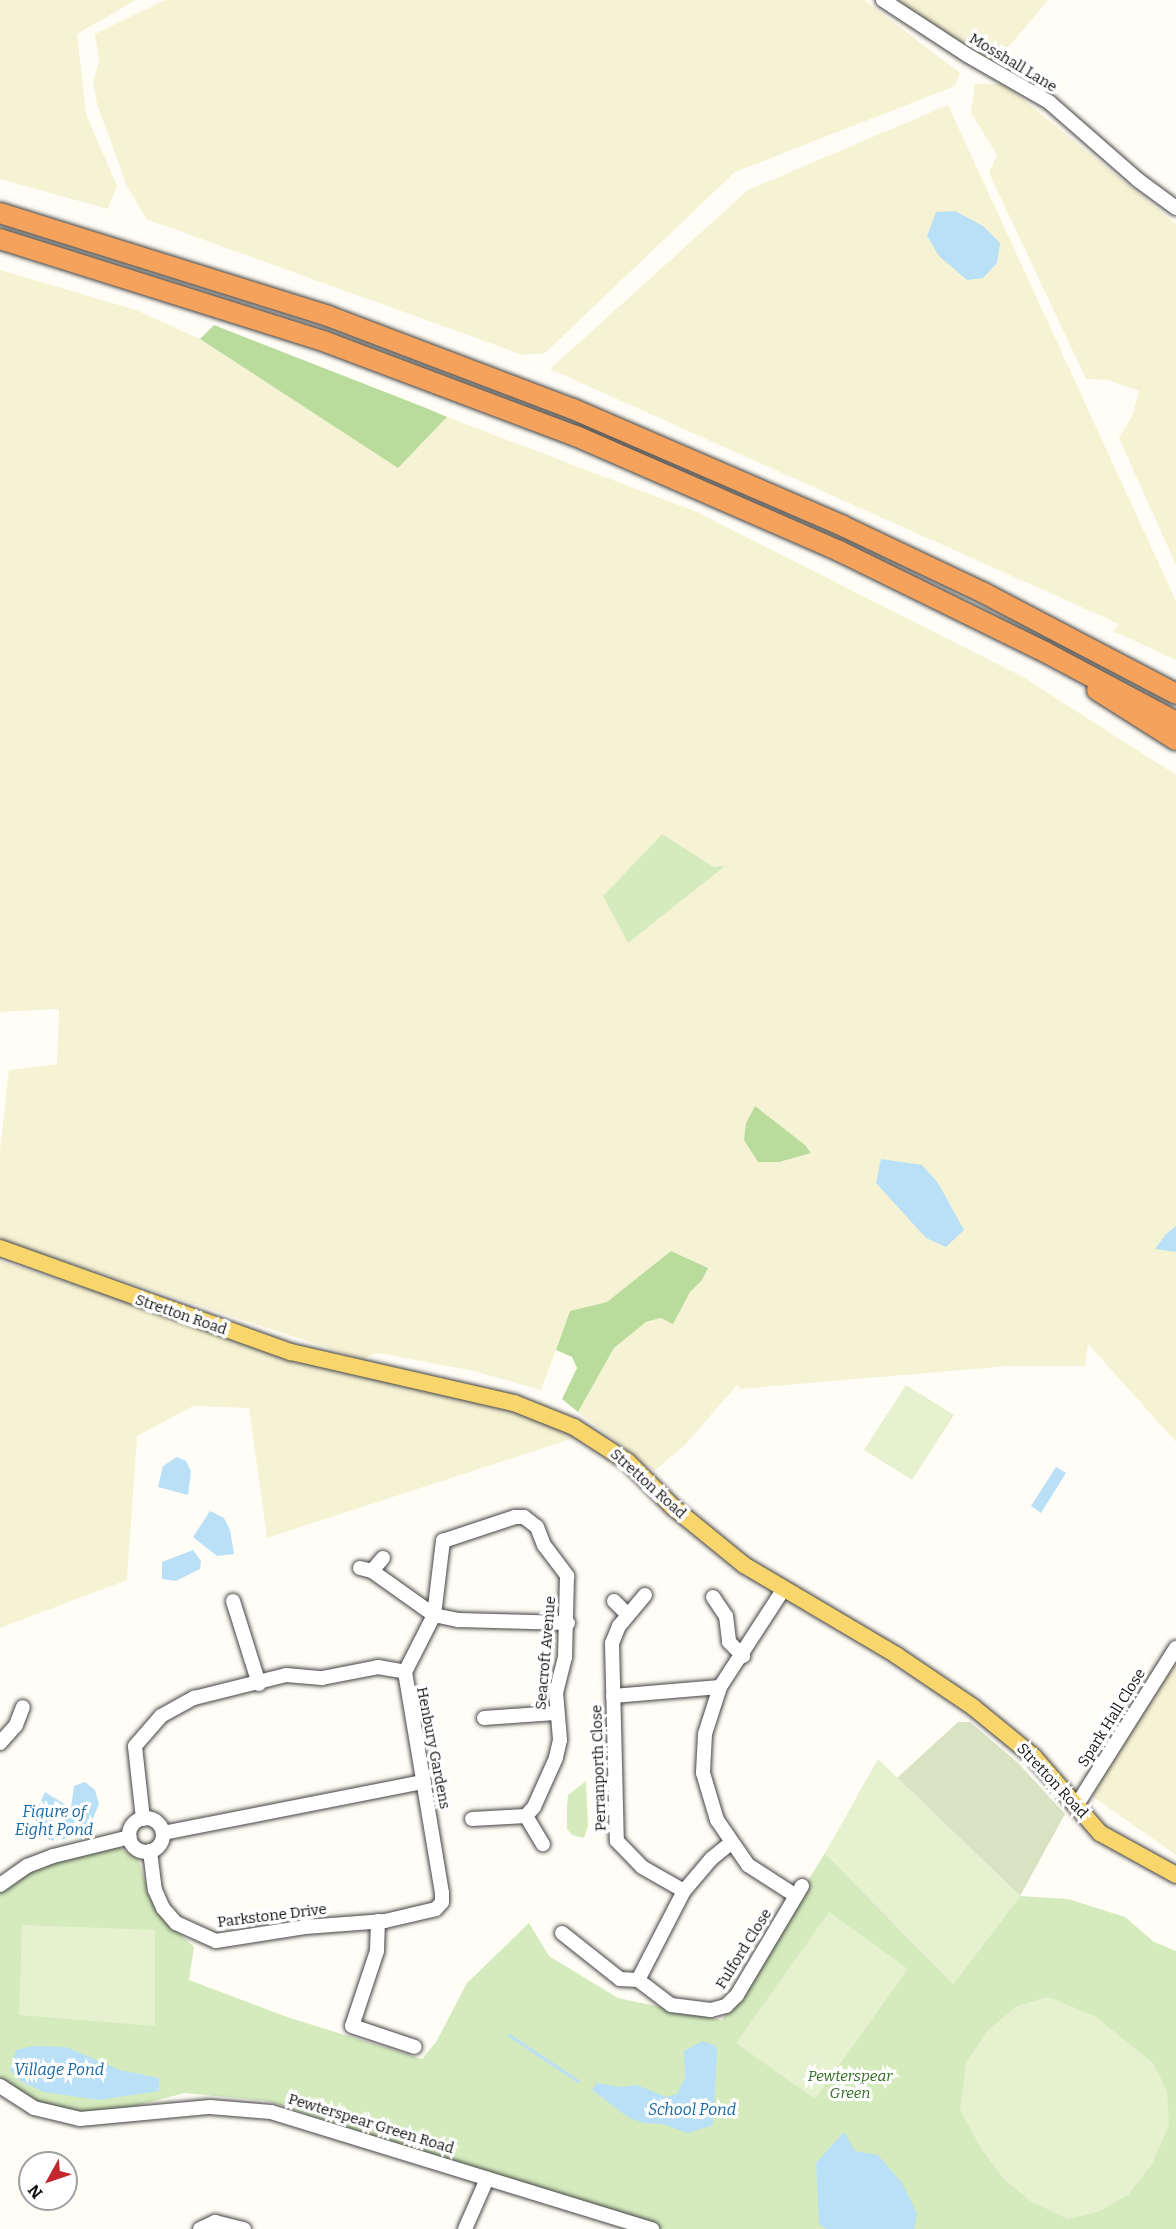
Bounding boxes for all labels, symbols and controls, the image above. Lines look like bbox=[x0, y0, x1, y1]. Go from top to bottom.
street label: Mosshall Lane bbox=[966, 30, 1060, 96]
street label: Stretton Road bbox=[133, 1291, 229, 1339]
street label: Stretton Road bbox=[606, 1445, 690, 1523]
street label: Seacroft Avenue bbox=[532, 1595, 560, 1711]
street label: Spark Hall Close bbox=[1075, 1665, 1149, 1771]
street label: Henbury Gardens bbox=[412, 1685, 454, 1811]
street label: Perranporth Close bbox=[588, 1704, 610, 1832]
street label: Stretton Road bbox=[1013, 1740, 1091, 1822]
water label: Figure of Eight Pond bbox=[15, 1802, 93, 1840]
street label: Parkstone Drive bbox=[216, 1900, 328, 1932]
street label: Fulford Close bbox=[712, 1906, 776, 1992]
water label: Village Pond bbox=[14, 2060, 104, 2080]
park label: Pewterspear Green bbox=[808, 2067, 892, 2102]
street label: Pewterspear Green Road bbox=[286, 2090, 456, 2158]
water label: School Pond bbox=[648, 2100, 736, 2120]
north arrow bbox=[18, 2151, 78, 2211]
text: N bbox=[24, 2181, 47, 2202]

